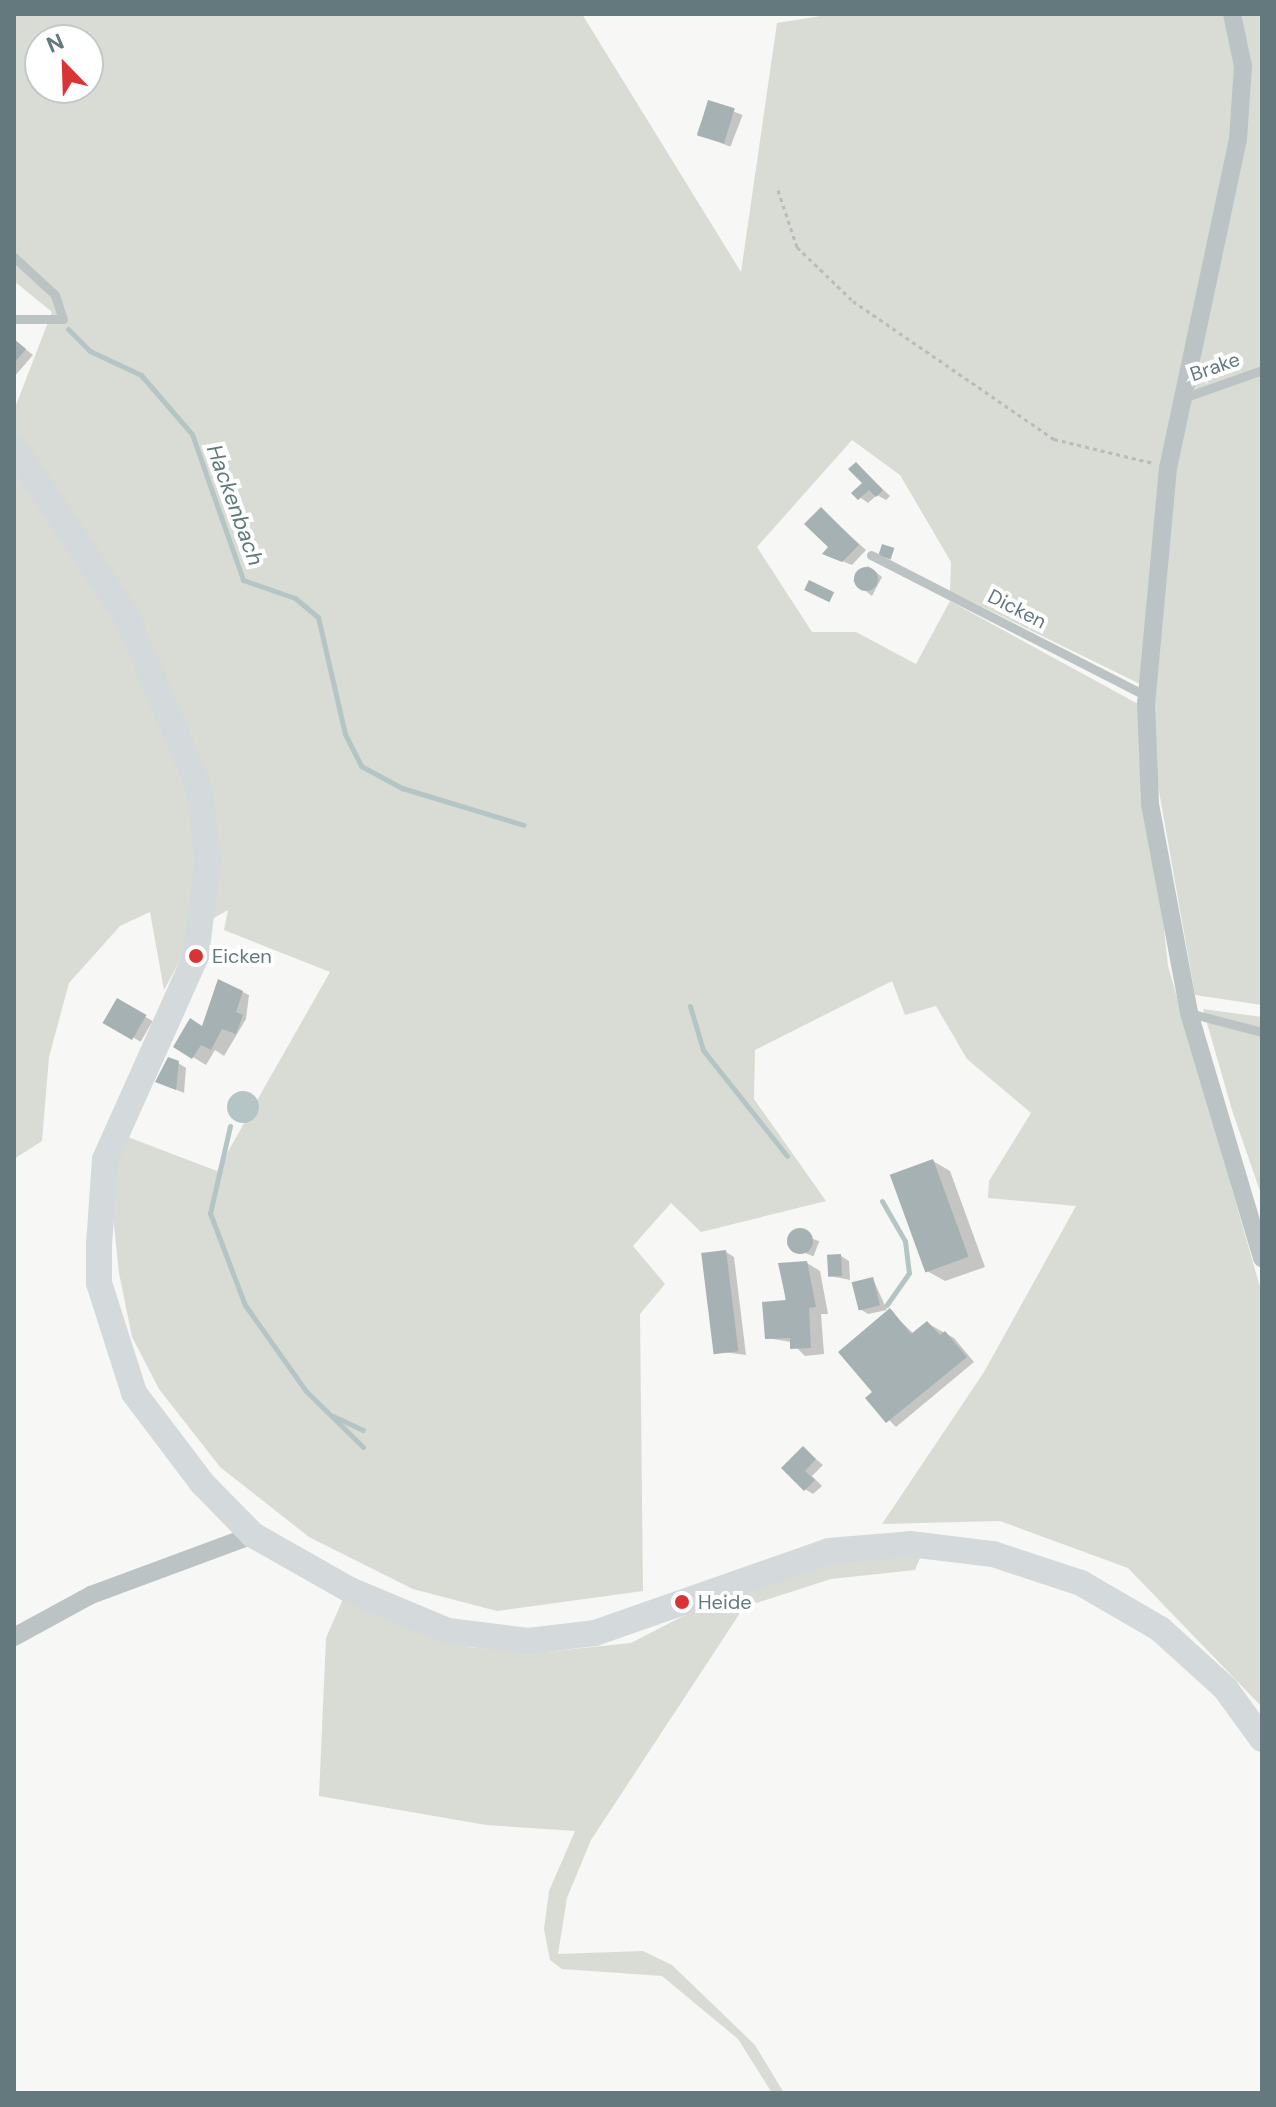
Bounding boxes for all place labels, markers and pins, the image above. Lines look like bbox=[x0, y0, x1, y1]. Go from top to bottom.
place label: Eicken bbox=[212, 944, 272, 968]
marker: Eicken bbox=[187, 947, 205, 965]
place label: Heide bbox=[698, 1590, 752, 1614]
marker: Heide bbox=[673, 1593, 691, 1611]

